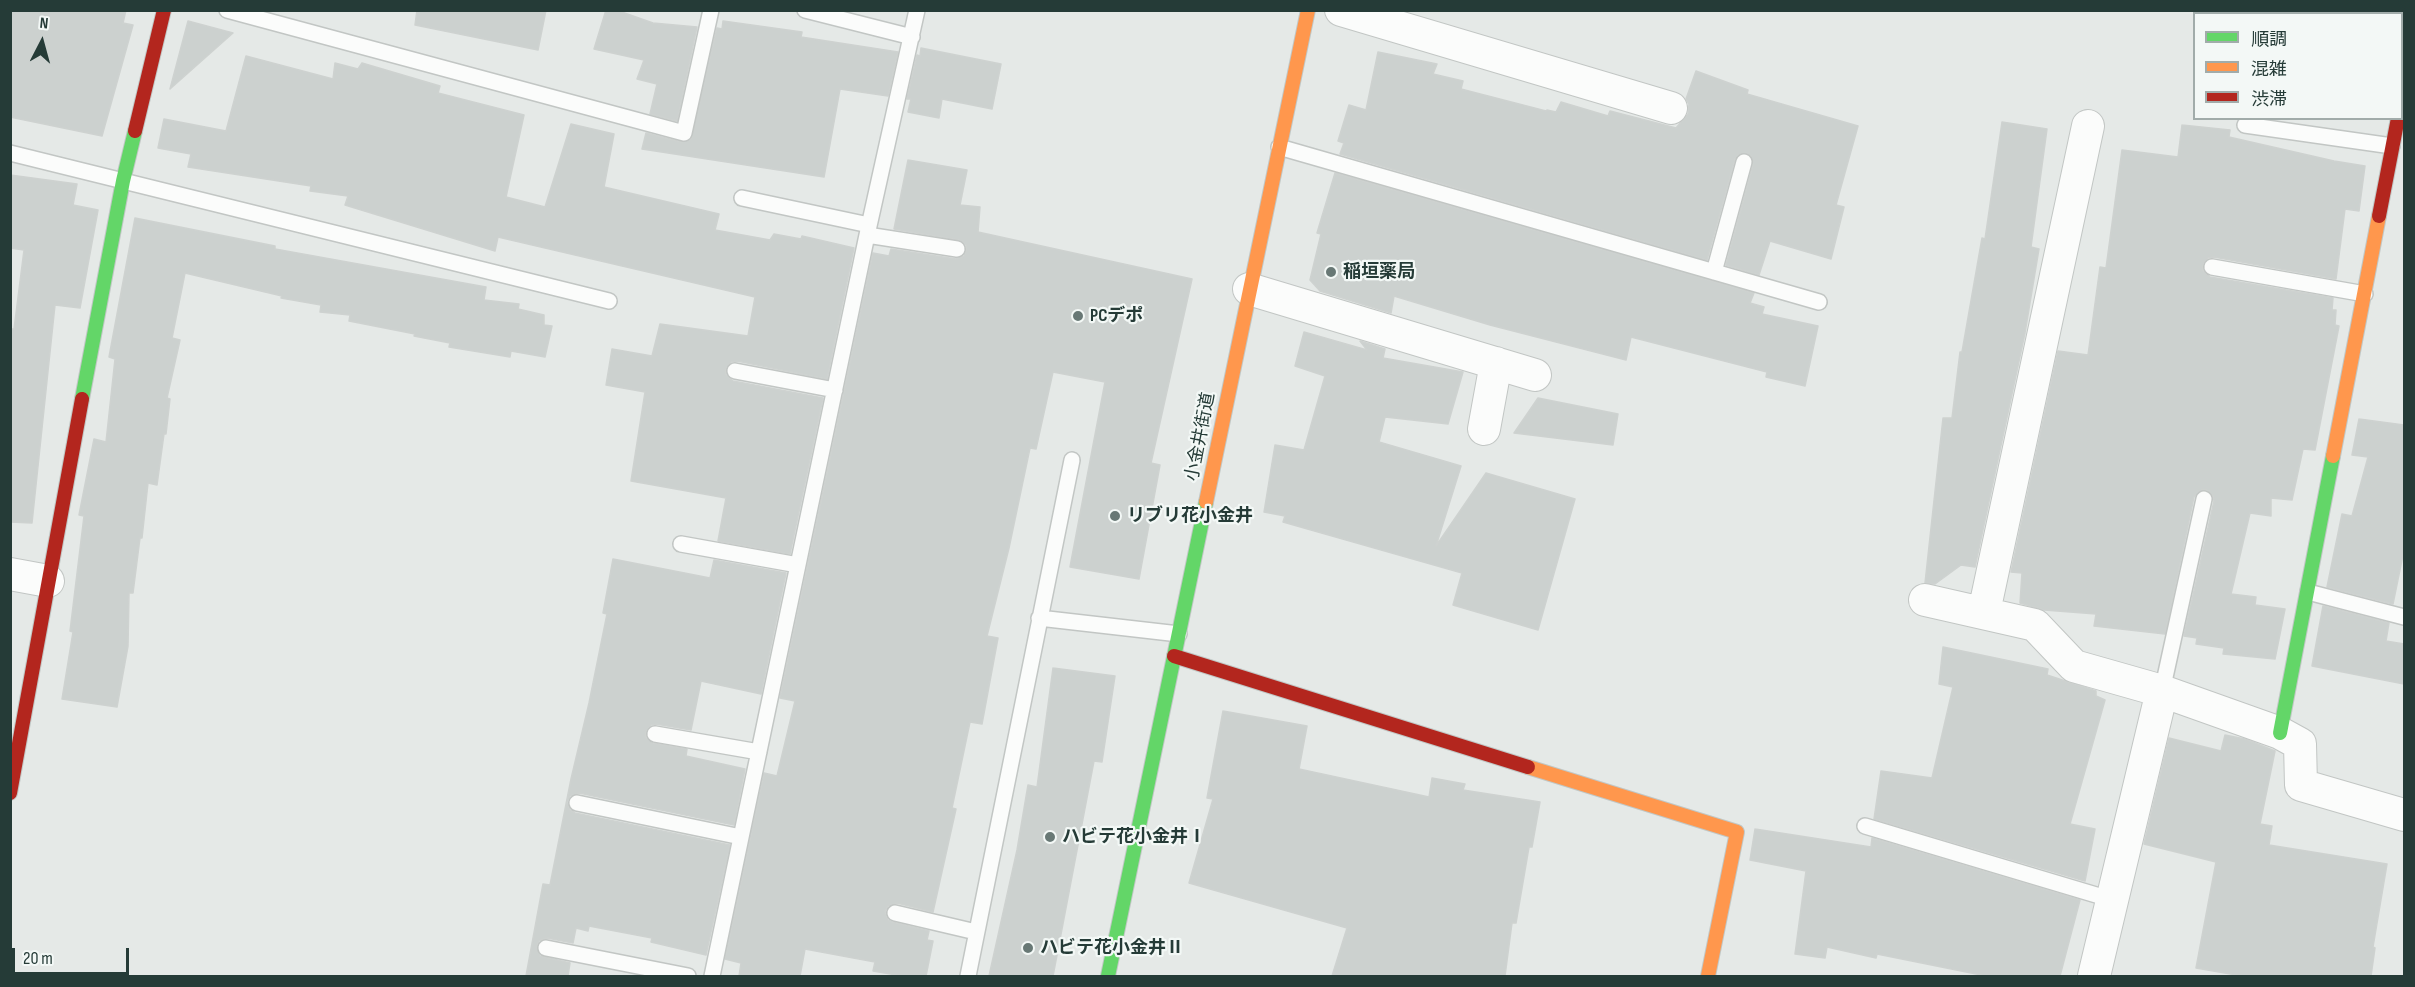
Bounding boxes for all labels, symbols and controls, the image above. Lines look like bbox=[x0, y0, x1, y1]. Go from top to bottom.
north arrow bbox=[12, 12, 72, 72]
legend bbox=[2193, 12, 2403, 120]
text: N bbox=[39, 14, 49, 33]
text: 順調 bbox=[2251, 29, 2287, 50]
text: 混雑 bbox=[2251, 59, 2287, 80]
text: 渋滞 bbox=[2251, 89, 2287, 110]
place label: 稲垣薬局 bbox=[1343, 261, 1415, 283]
marker: 稲垣薬局 bbox=[1324, 265, 1338, 279]
place label: PCデポ bbox=[1090, 305, 1143, 327]
marker: PCデポ bbox=[1071, 309, 1085, 323]
street label: 小金井街道 bbox=[1182, 391, 1220, 483]
place label: リブリ花小金井 bbox=[1127, 505, 1253, 527]
marker: リブリ花小金井 bbox=[1108, 509, 1122, 523]
place label: ハビテ花小金井Ⅰ bbox=[1062, 826, 1206, 848]
marker: ハビテ花小金井Ⅰ bbox=[1043, 830, 1057, 844]
scale bar bbox=[15, 936, 132, 974]
place label: ハビテ花小金井Ⅱ bbox=[1040, 937, 1184, 959]
marker: ハビテ花小金井Ⅱ bbox=[1021, 941, 1035, 955]
text: 20 m bbox=[23, 948, 53, 969]

